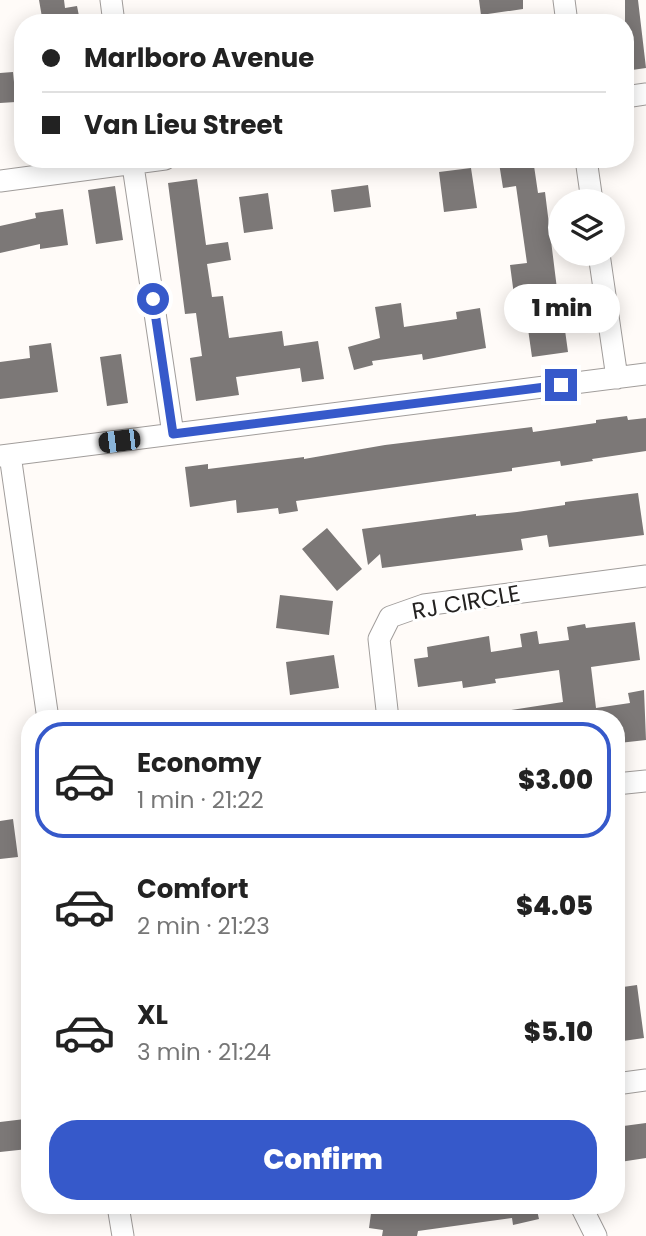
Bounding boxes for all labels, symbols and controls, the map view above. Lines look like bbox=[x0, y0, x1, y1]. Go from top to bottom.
text: Marlboro Avenue bbox=[84, 40, 314, 76]
text: Van Lieu Street bbox=[84, 107, 283, 143]
map controls bbox=[548, 189, 625, 266]
button: layers bbox=[548, 189, 625, 266]
route start bbox=[137, 283, 169, 315]
callout: 1 min bbox=[503, 284, 619, 332]
text: 1 min bbox=[532, 292, 592, 324]
route end bbox=[545, 369, 577, 401]
car bbox=[97, 428, 142, 454]
street label: RJ CIRCLE bbox=[409, 577, 523, 627]
text: Economy bbox=[137, 745, 261, 781]
icon: car bbox=[53, 749, 116, 812]
text: $3.00 bbox=[518, 762, 593, 798]
text: 1 min · 21:22 bbox=[137, 784, 264, 816]
text: Comfort bbox=[137, 871, 249, 907]
icon: car bbox=[53, 875, 116, 938]
text: $4.05 bbox=[516, 888, 593, 924]
text: 2 min · 21:23 bbox=[137, 910, 270, 942]
text: XL bbox=[137, 997, 168, 1033]
icon: car bbox=[53, 1001, 116, 1064]
text: $5.10 bbox=[524, 1014, 593, 1050]
text: 3 min · 21:24 bbox=[137, 1036, 271, 1068]
button: Confirm bbox=[49, 1120, 597, 1200]

